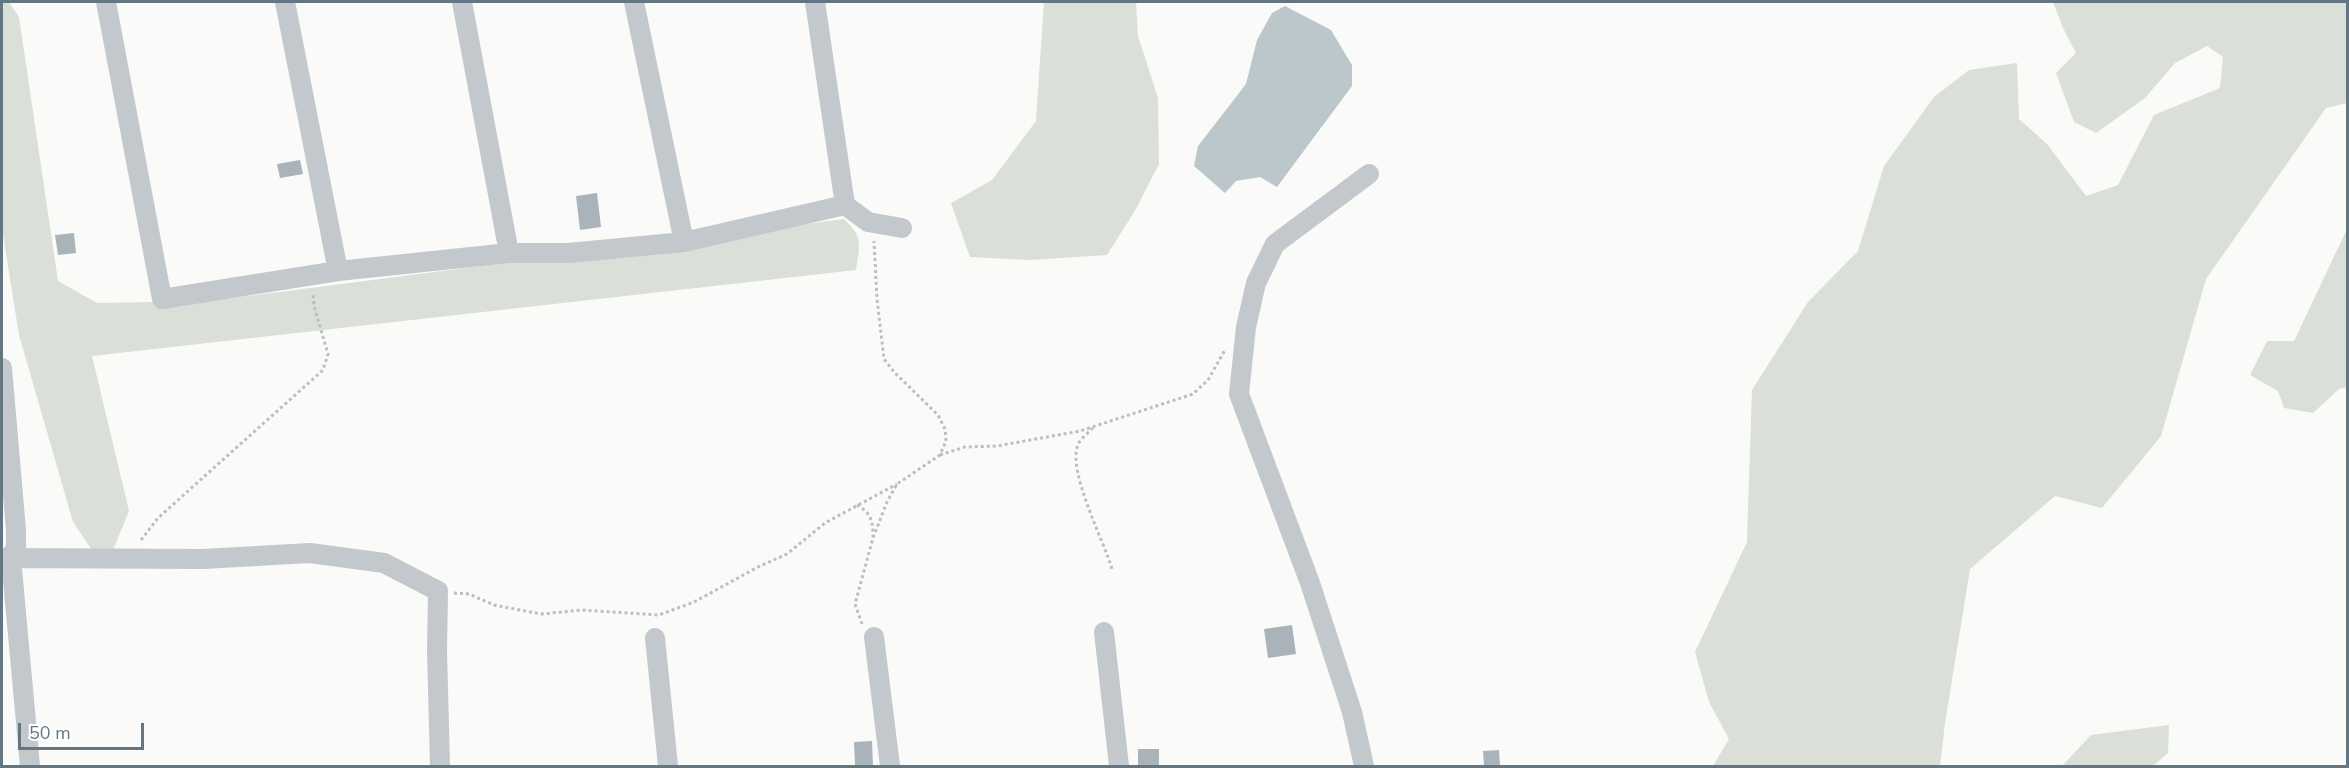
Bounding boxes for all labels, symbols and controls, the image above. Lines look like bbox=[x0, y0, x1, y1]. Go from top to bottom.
scale bar bbox=[21, 711, 147, 749]
text: 50 m bbox=[29, 721, 71, 745]

